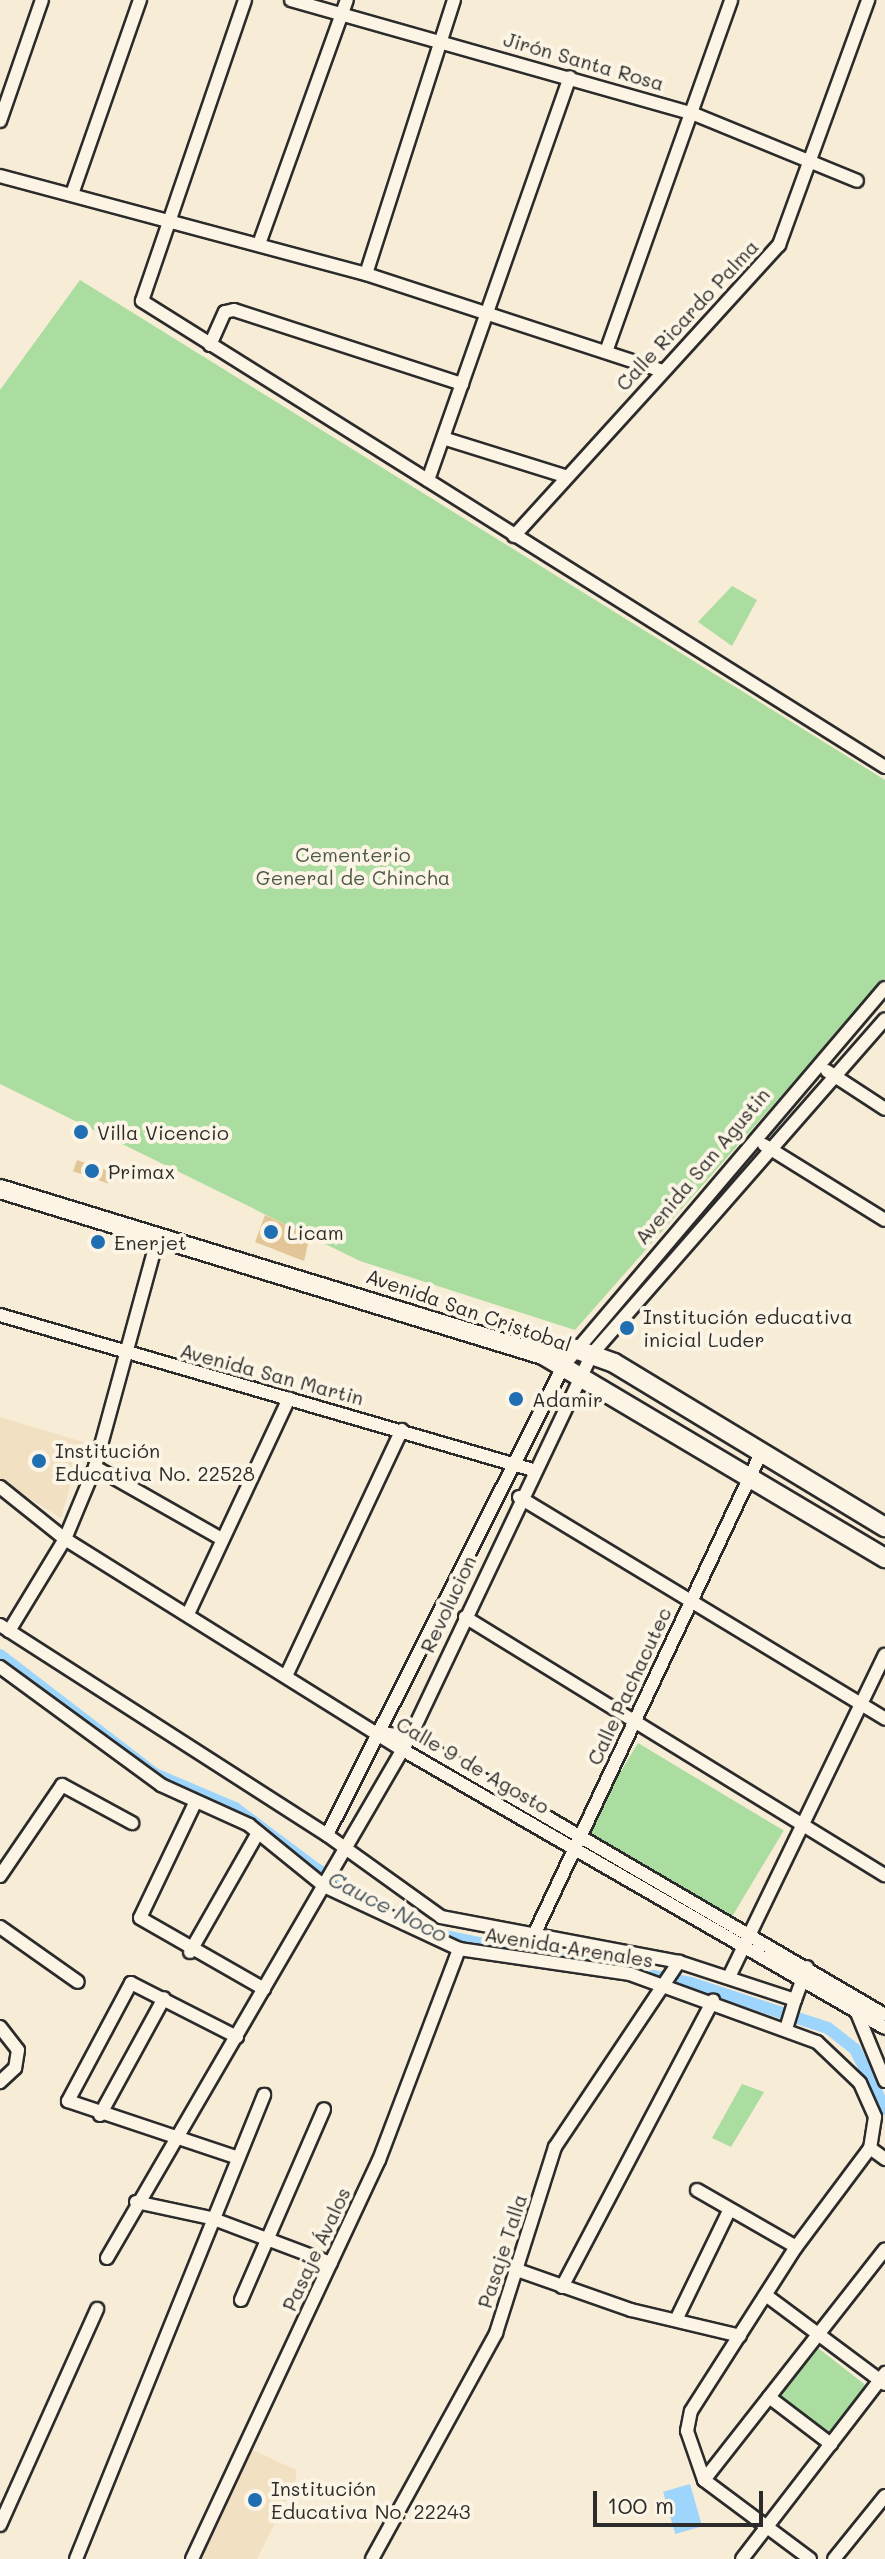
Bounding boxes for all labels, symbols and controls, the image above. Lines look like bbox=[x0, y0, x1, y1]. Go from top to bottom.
street label: Jirón Santa Rosa bbox=[501, 27, 667, 95]
street label: Calle Ricardo Palma bbox=[611, 234, 763, 396]
park label: Cementerio General de Chincha bbox=[256, 842, 450, 889]
street label: Avenida San Agustin bbox=[630, 1083, 774, 1249]
place label: Villa Vicencio bbox=[97, 1120, 229, 1144]
marker: Villa Vicencio bbox=[72, 1123, 90, 1141]
place label: Primax bbox=[108, 1159, 175, 1183]
marker: Primax bbox=[83, 1162, 101, 1180]
place label: Licam bbox=[287, 1220, 344, 1244]
marker: Licam bbox=[262, 1223, 280, 1241]
place label: Enerjet bbox=[114, 1230, 187, 1254]
marker: Enerjet bbox=[89, 1233, 107, 1251]
street label: Avenida San Cristobal bbox=[363, 1264, 575, 1356]
place label: Institución educativa inicial Luder bbox=[643, 1304, 853, 1351]
marker: Institución educativa inicial Luder bbox=[618, 1319, 636, 1337]
street label: Avenida San Martin bbox=[178, 1338, 366, 1410]
place label: Adamir bbox=[532, 1387, 603, 1411]
marker: Adamir bbox=[507, 1390, 525, 1408]
place label: Institución Educativa No. 22528 bbox=[55, 1438, 255, 1485]
marker: Institución Educativa No. 22528 bbox=[30, 1452, 48, 1470]
street label: Revolucion bbox=[415, 1552, 481, 1656]
street label: Calle Pachacutec bbox=[582, 1603, 676, 1769]
street label: Calle 9 de Agosto bbox=[392, 1711, 554, 1819]
water label: Cauce Noco bbox=[324, 1865, 452, 1947]
street label: Avenida Arenales bbox=[483, 1922, 655, 1972]
street label: Pasaje Ávalos bbox=[277, 2183, 355, 2315]
street label: Pasaje Talla bbox=[472, 2191, 532, 2311]
scale bar bbox=[597, 2475, 767, 2525]
place label: Institución Educativa No. 22243 bbox=[271, 2476, 470, 2523]
text: 100 m bbox=[607, 2489, 674, 2520]
marker: Institución Educativa No. 22243 bbox=[246, 2491, 264, 2509]

